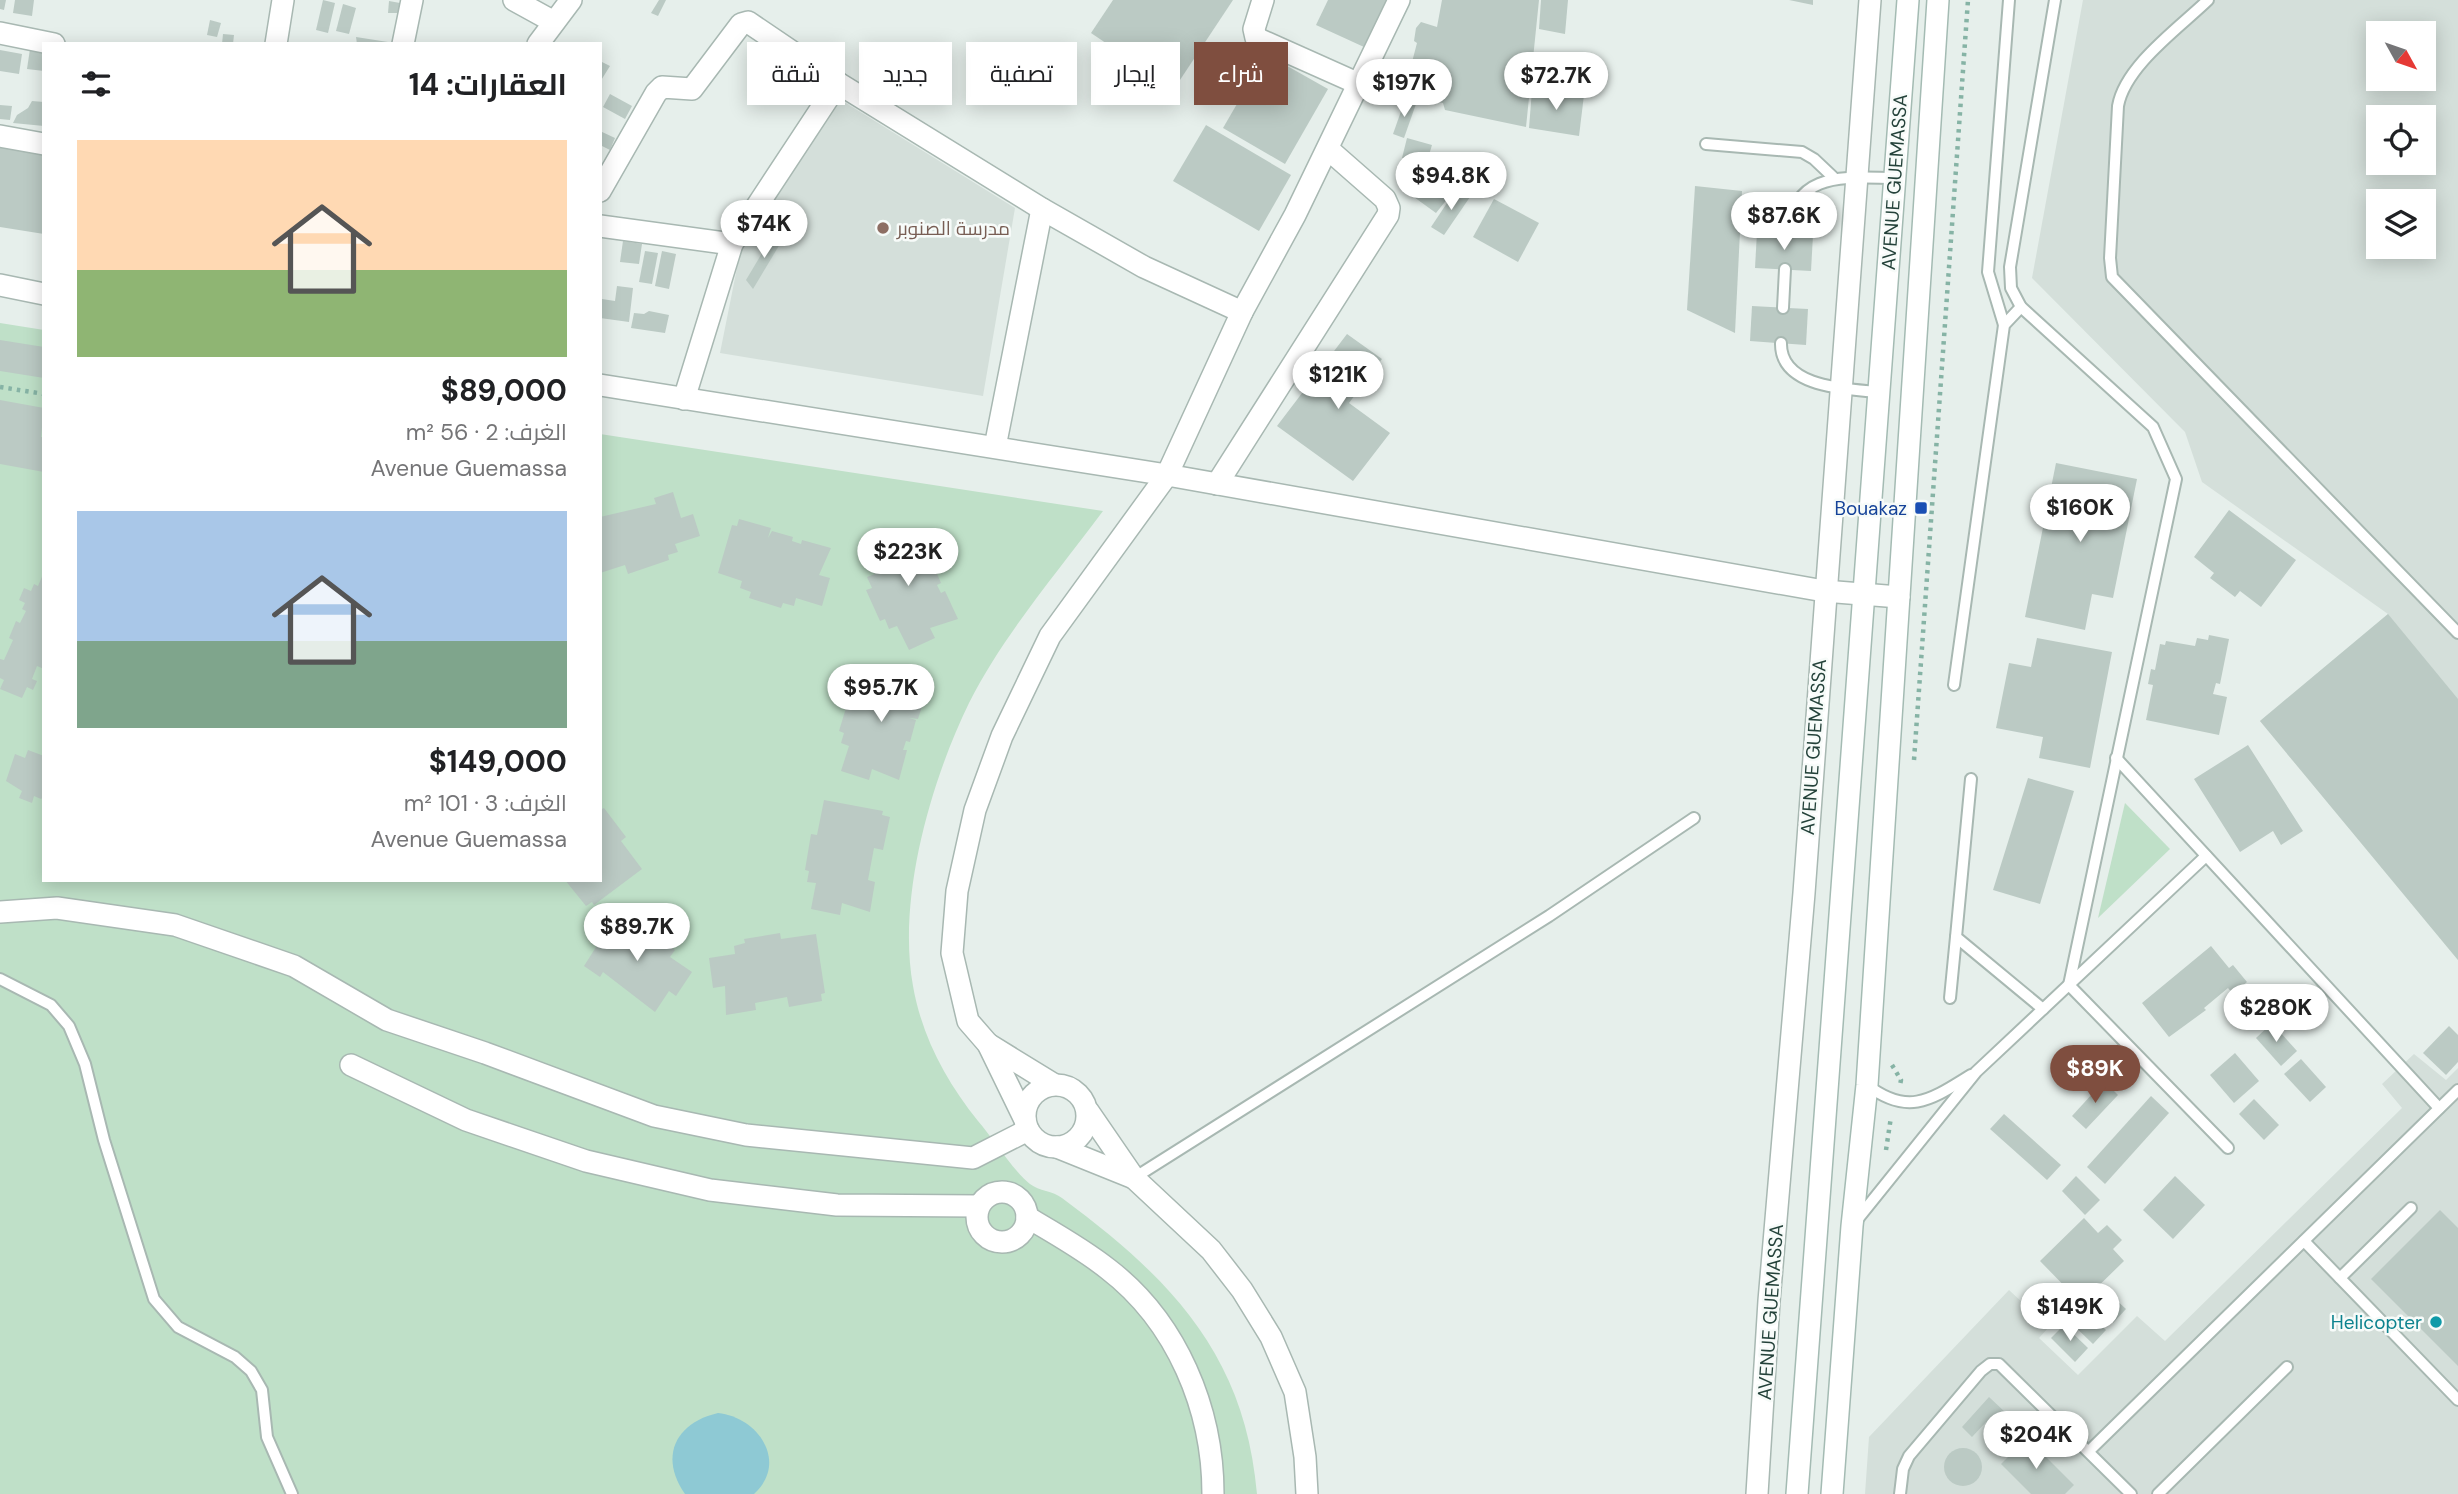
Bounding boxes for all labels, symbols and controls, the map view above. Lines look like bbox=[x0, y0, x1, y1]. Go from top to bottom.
north arrow bbox=[2366, 21, 2436, 91]
map controls bbox=[2366, 21, 2436, 259]
chip: شقة bbox=[747, 42, 845, 105]
chip: جديد bbox=[859, 42, 952, 105]
chip: تصفية bbox=[966, 42, 1077, 105]
chip: إيجار bbox=[1091, 42, 1180, 105]
chip: شراء bbox=[1194, 42, 1288, 105]
pin: $72.7K bbox=[1499, 52, 1613, 112]
pin: $197K bbox=[1355, 60, 1453, 119]
text: $72.7K bbox=[1520, 60, 1592, 90]
icon: filters bbox=[77, 65, 115, 103]
text: العقارات: 14 bbox=[409, 65, 567, 104]
text: $197K bbox=[1372, 67, 1436, 97]
street label: AVENUE GUEMASSA bbox=[1876, 93, 1913, 271]
button: locate bbox=[2366, 105, 2436, 175]
pin: $94.8K bbox=[1394, 152, 1508, 212]
text: $94.8K bbox=[1412, 160, 1490, 190]
icon: home bbox=[259, 186, 385, 312]
button: layers bbox=[2366, 189, 2436, 259]
pin: $87.6K bbox=[1727, 192, 1841, 252]
text: $87.6K bbox=[1747, 200, 1821, 230]
pin: $74K bbox=[723, 201, 805, 260]
text: $74K bbox=[737, 208, 791, 238]
place label: مدرسة الصنوبر bbox=[896, 216, 1010, 241]
marker: مدرسة الصنوبر bbox=[875, 220, 891, 236]
pin: $121K bbox=[1289, 352, 1387, 411]
text: $121K bbox=[1309, 359, 1367, 389]
text: $89,000 bbox=[441, 371, 567, 410]
text: الغرف: 2 · 56 m² bbox=[406, 417, 567, 447]
text: Avenue Guemassa bbox=[370, 453, 567, 483]
pin: $160K bbox=[2031, 484, 2129, 544]
text: $160K bbox=[2046, 492, 2114, 522]
place label: Bouakaz bbox=[1835, 496, 1907, 521]
marker: Bouakaz bbox=[1913, 500, 1929, 516]
pin: $223K bbox=[859, 528, 957, 588]
text: $223K bbox=[873, 536, 943, 566]
icon: home bbox=[259, 557, 385, 683]
street label: AVENUE GUEMASSA bbox=[1795, 658, 1832, 836]
pin: $95.7K bbox=[824, 664, 938, 724]
text: $95.7K bbox=[843, 672, 919, 702]
text: $149,000 bbox=[429, 742, 567, 781]
text: الغرف: 3 · 101 m² bbox=[404, 788, 567, 818]
text: Avenue Guemassa bbox=[370, 824, 567, 854]
pin: $89.7K bbox=[580, 904, 694, 963]
text: $89.7K bbox=[600, 911, 674, 941]
pin: $280K bbox=[2227, 984, 2325, 1044]
text: $280K bbox=[2240, 992, 2312, 1022]
pin: $89K bbox=[2054, 1046, 2136, 1105]
text: $89K bbox=[2066, 1053, 2124, 1083]
street label: AVENUE GUEMASSA bbox=[1752, 1223, 1789, 1401]
pin: $149K bbox=[2021, 1284, 2119, 1343]
text: $149K bbox=[2037, 1291, 2103, 1321]
place label: Helicopter bbox=[2331, 1310, 2422, 1335]
marker: Helicopter bbox=[2428, 1314, 2444, 1330]
pin: $204K bbox=[1987, 1412, 2085, 1471]
text: $204K bbox=[1999, 1419, 2073, 1449]

